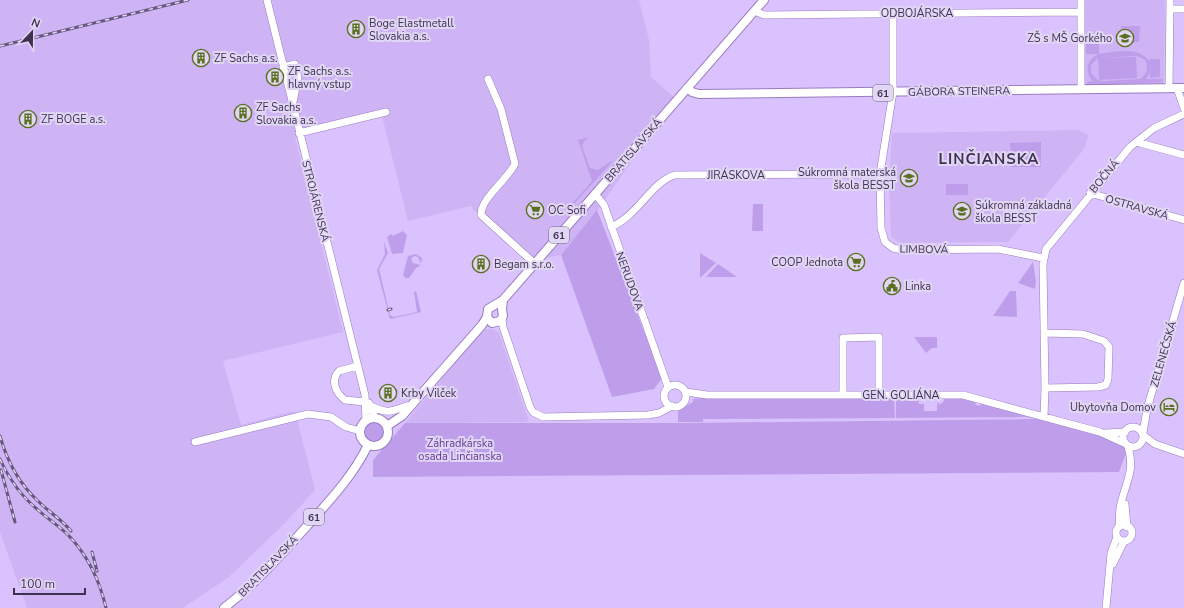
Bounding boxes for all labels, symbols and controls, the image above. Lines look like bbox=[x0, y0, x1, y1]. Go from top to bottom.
street label: ODBOJÁRSKA bbox=[881, 5, 953, 21]
north arrow bbox=[12, 12, 52, 52]
text: N bbox=[29, 15, 42, 32]
place label: Boge Elastmetall Slovakia a.s. bbox=[369, 16, 454, 44]
building icon: Boge Elastmetall Slovakia a.s. bbox=[346, 19, 366, 39]
school or university icon: ZŠ s MŠ Gorkého bbox=[1115, 28, 1135, 48]
place label: ZŠ s MŠ Gorkého bbox=[1027, 30, 1112, 46]
building icon: ZF Sachs a.s. bbox=[191, 48, 211, 68]
place label: ZF Sachs a.s. bbox=[214, 51, 278, 66]
place label: ZF Sachs a.s. hlavný vstup bbox=[288, 64, 352, 92]
building icon: ZF Sachs a.s. hlavný vstup bbox=[265, 67, 285, 87]
street label: GÁBORA STEINERA bbox=[908, 82, 1010, 100]
road number: 61 bbox=[873, 85, 893, 101]
place label: ZF Sachs Slovakia a.s. bbox=[256, 100, 316, 128]
building icon: ZF Sachs Slovakia a.s. bbox=[233, 103, 253, 123]
building icon: ZF BOGE a.s. bbox=[18, 109, 38, 129]
place label: ZF BOGE a.s. bbox=[41, 112, 106, 127]
street label: BRATISLAVSKÁ bbox=[601, 115, 665, 185]
district label: LINČIANSKA bbox=[939, 149, 1039, 169]
street label: BOČNÁ bbox=[1085, 156, 1123, 196]
street label: STROJÁRENSKÁ bbox=[298, 159, 334, 243]
place label: Súkromná materská škola BESST bbox=[798, 165, 896, 193]
street label: JIRÁSKOVA bbox=[706, 167, 765, 183]
school or university icon: Súkromná materská škola BESST bbox=[899, 168, 919, 188]
street label: OSTRAVSKÁ bbox=[1103, 190, 1171, 224]
place label: Súkromná základná škola BESST bbox=[975, 198, 1072, 226]
supermarket icon: OC Sofi bbox=[525, 200, 545, 220]
school or university icon: Súkromná základná škola BESST bbox=[952, 201, 972, 221]
place label: OC Sofi bbox=[548, 203, 586, 218]
road number: 61 bbox=[549, 227, 569, 243]
street label: LIMBOVÁ bbox=[899, 241, 949, 257]
street label: NERUDOVA bbox=[612, 250, 647, 313]
supermarket icon: COOP Jednota bbox=[846, 252, 866, 272]
building icon: Begam s.r.o. bbox=[471, 254, 491, 274]
place label: COOP Jednota bbox=[771, 255, 843, 270]
place label: Begam s.r.o. bbox=[494, 257, 554, 272]
public building icon: Linka bbox=[882, 276, 902, 296]
place label: Linka bbox=[905, 279, 931, 294]
street label: ZELENEČSKÁ bbox=[1146, 319, 1180, 389]
building icon: Krby Vilček bbox=[378, 383, 398, 403]
place label: Krby Vilček bbox=[401, 386, 457, 401]
street label: GEN. GOLIÁNA bbox=[862, 387, 940, 403]
hotel icon: Ubytovňa Domov bbox=[1159, 397, 1179, 417]
place label: Ubytovňa Domov bbox=[1070, 400, 1156, 415]
park label: Záhradkárska osada Linčianska bbox=[418, 436, 502, 464]
road number: 61 bbox=[304, 509, 324, 525]
street label: BRATISLAVSKÁ bbox=[234, 532, 302, 600]
scale bar bbox=[14, 570, 85, 596]
text: 100 m bbox=[20, 576, 55, 592]

